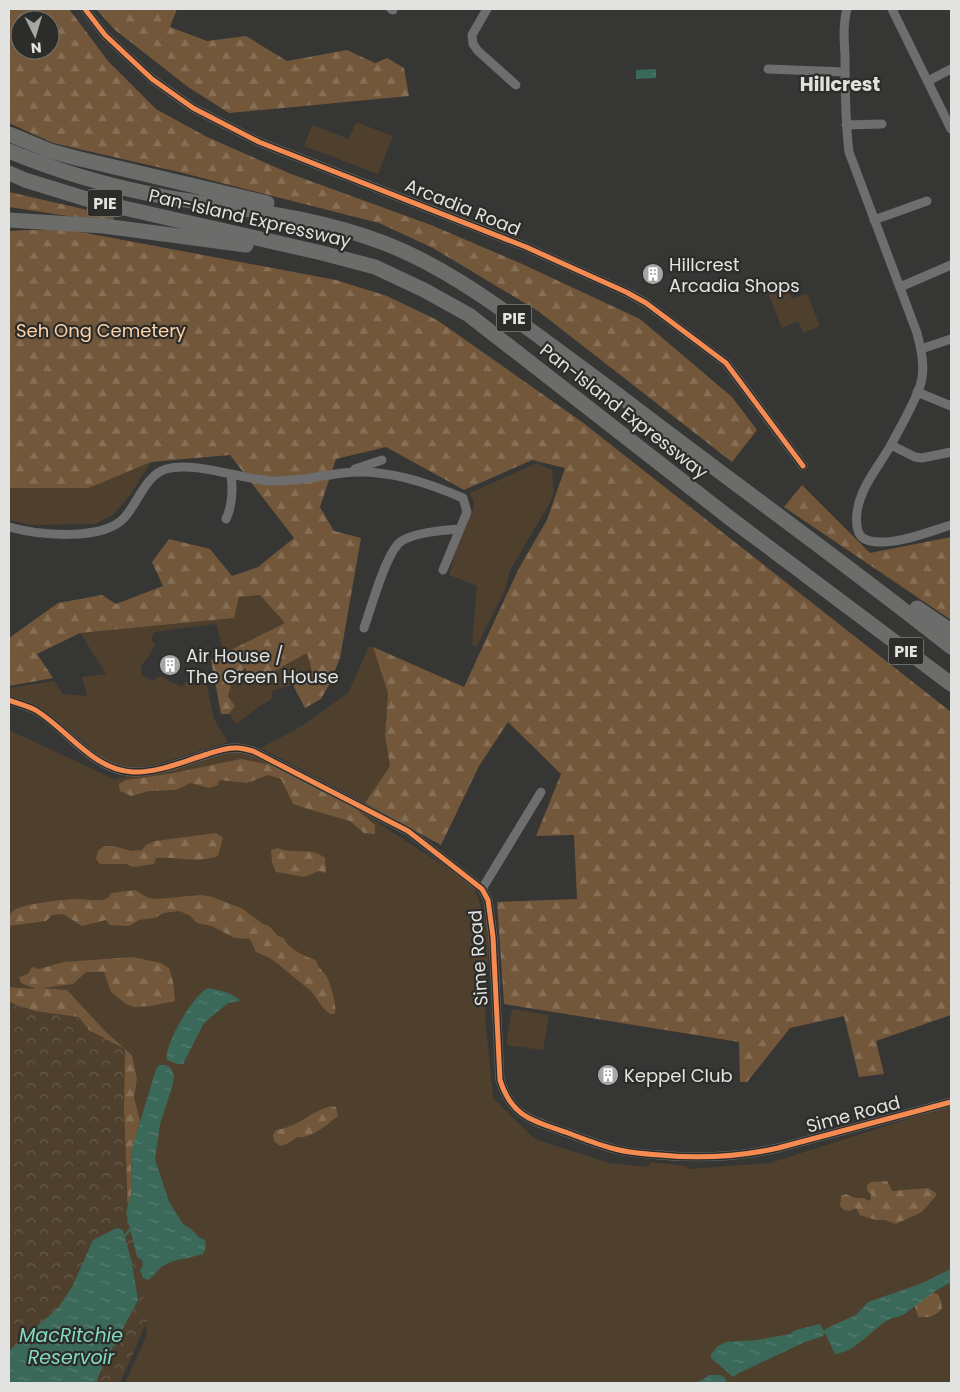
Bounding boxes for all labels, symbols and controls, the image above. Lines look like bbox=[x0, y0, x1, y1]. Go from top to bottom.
north arrow bbox=[10, 10, 60, 60]
text: N bbox=[30, 38, 42, 58]
district label: Hillcrest bbox=[800, 71, 880, 98]
street label: Arcadia Road bbox=[402, 173, 524, 241]
street label: Pan-Island Expressway bbox=[146, 183, 354, 253]
road number: PIE bbox=[88, 190, 122, 217]
place label: Hillcrest Arcadia Shops bbox=[669, 252, 800, 298]
building icon: Hillcrest Arcadia Shops bbox=[641, 262, 665, 286]
road number: PIE bbox=[496, 304, 532, 332]
park label: Seh Ong Cemetery bbox=[16, 318, 186, 343]
street label: Pan-Island Expressway bbox=[535, 338, 713, 484]
road number: PIE bbox=[888, 637, 924, 664]
place label: Air House / The Green House bbox=[186, 643, 339, 689]
building icon: Air House / The Green House bbox=[158, 653, 182, 677]
street label: Sime Road bbox=[462, 909, 494, 1007]
building icon: Keppel Club bbox=[596, 1063, 620, 1087]
place label: Keppel Club bbox=[624, 1063, 733, 1088]
street label: Sime Road bbox=[803, 1089, 903, 1139]
water label: MacRitchie Reservoir bbox=[19, 1322, 123, 1371]

